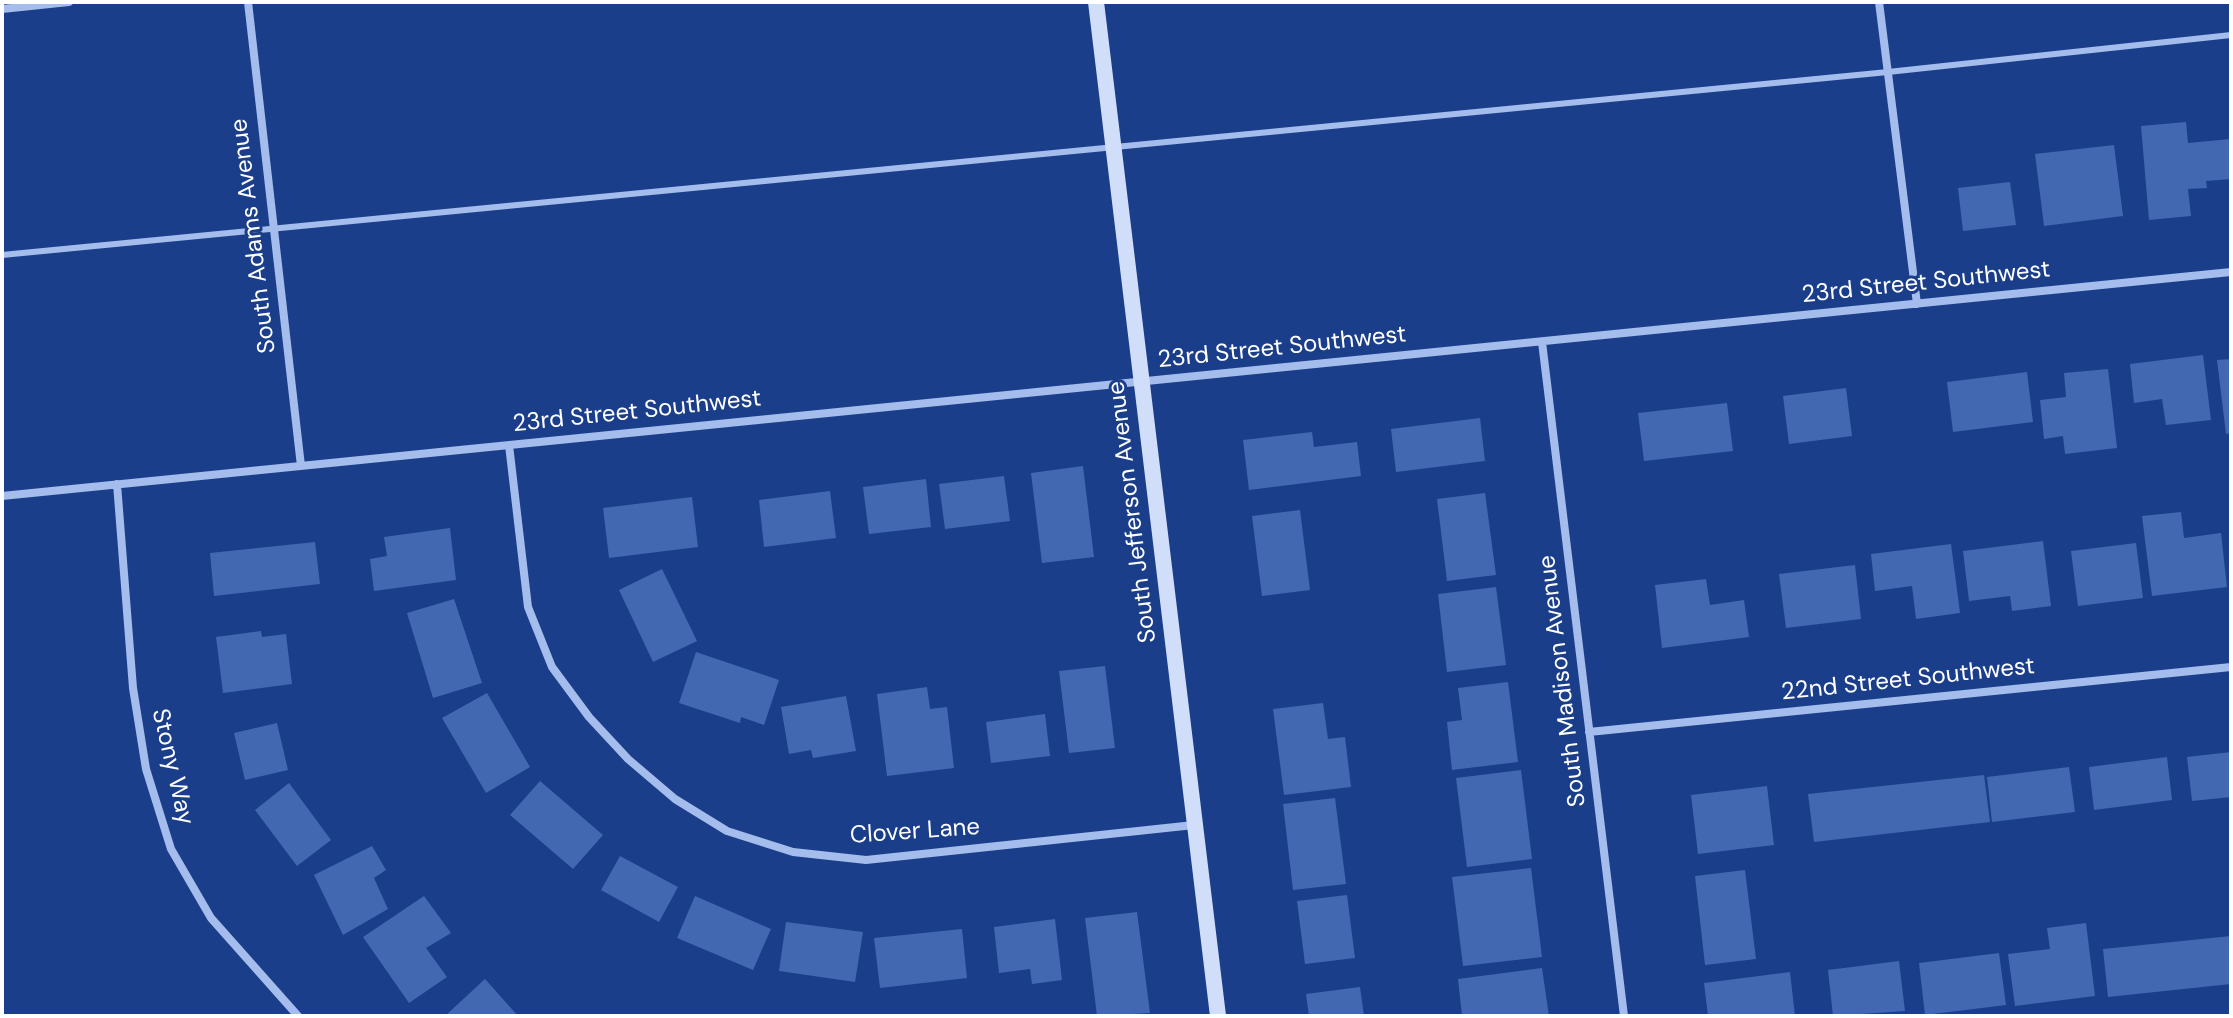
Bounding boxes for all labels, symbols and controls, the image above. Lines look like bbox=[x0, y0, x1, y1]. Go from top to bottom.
street label: South Adams Avenue bbox=[225, 117, 283, 355]
street label: 23rd Street Southwest bbox=[1800, 256, 2052, 310]
street label: 23rd Street Southwest bbox=[1156, 321, 1408, 375]
street label: South Jefferson Avenue bbox=[1103, 379, 1163, 645]
street label: 23rd Street Southwest bbox=[511, 385, 763, 439]
street label: South Madison Avenue bbox=[1533, 553, 1593, 809]
street label: 22nd Street Southwest bbox=[1780, 652, 2036, 708]
street label: Stony Way bbox=[145, 706, 199, 828]
street label: Clover Lane bbox=[849, 813, 981, 851]

